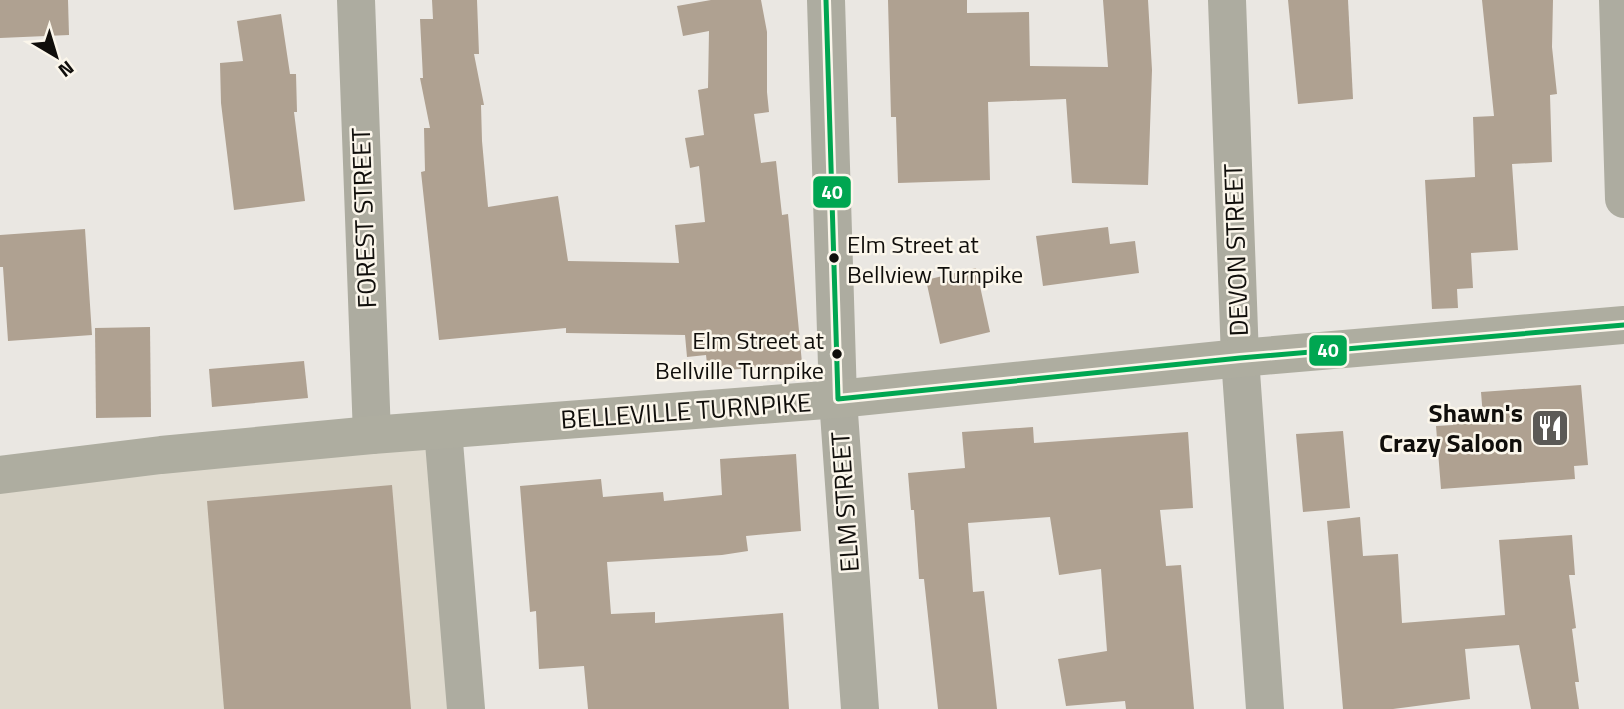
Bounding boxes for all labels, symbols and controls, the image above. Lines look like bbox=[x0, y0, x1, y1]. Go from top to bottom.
north arrow bbox=[21, 21, 91, 91]
text: N bbox=[53, 54, 81, 85]
street label: FOREST STREET bbox=[341, 127, 386, 309]
street label: DEVON STREET bbox=[1213, 163, 1258, 337]
line badge: 40 bbox=[812, 175, 852, 209]
text: 40 bbox=[821, 177, 843, 206]
place label: Elm Street at Bellview Turnpike bbox=[847, 226, 1023, 292]
marker: Elm Street at Bellview Turnpike bbox=[827, 251, 841, 265]
place label: Elm Street at Bellville Turnpike bbox=[655, 322, 825, 388]
line badge: 40 bbox=[1308, 334, 1348, 367]
text: 40 bbox=[1317, 335, 1339, 364]
marker: Elm Street at Bellville Turnpike bbox=[830, 347, 844, 361]
street label: BELLEVILLE TURNPIKE bbox=[559, 382, 813, 439]
place label: Shawn's Crazy Saloon bbox=[1379, 393, 1523, 462]
restaurant icon: Shawn's Crazy Saloon bbox=[1529, 407, 1571, 449]
street label: ELM STREET bbox=[820, 430, 869, 574]

